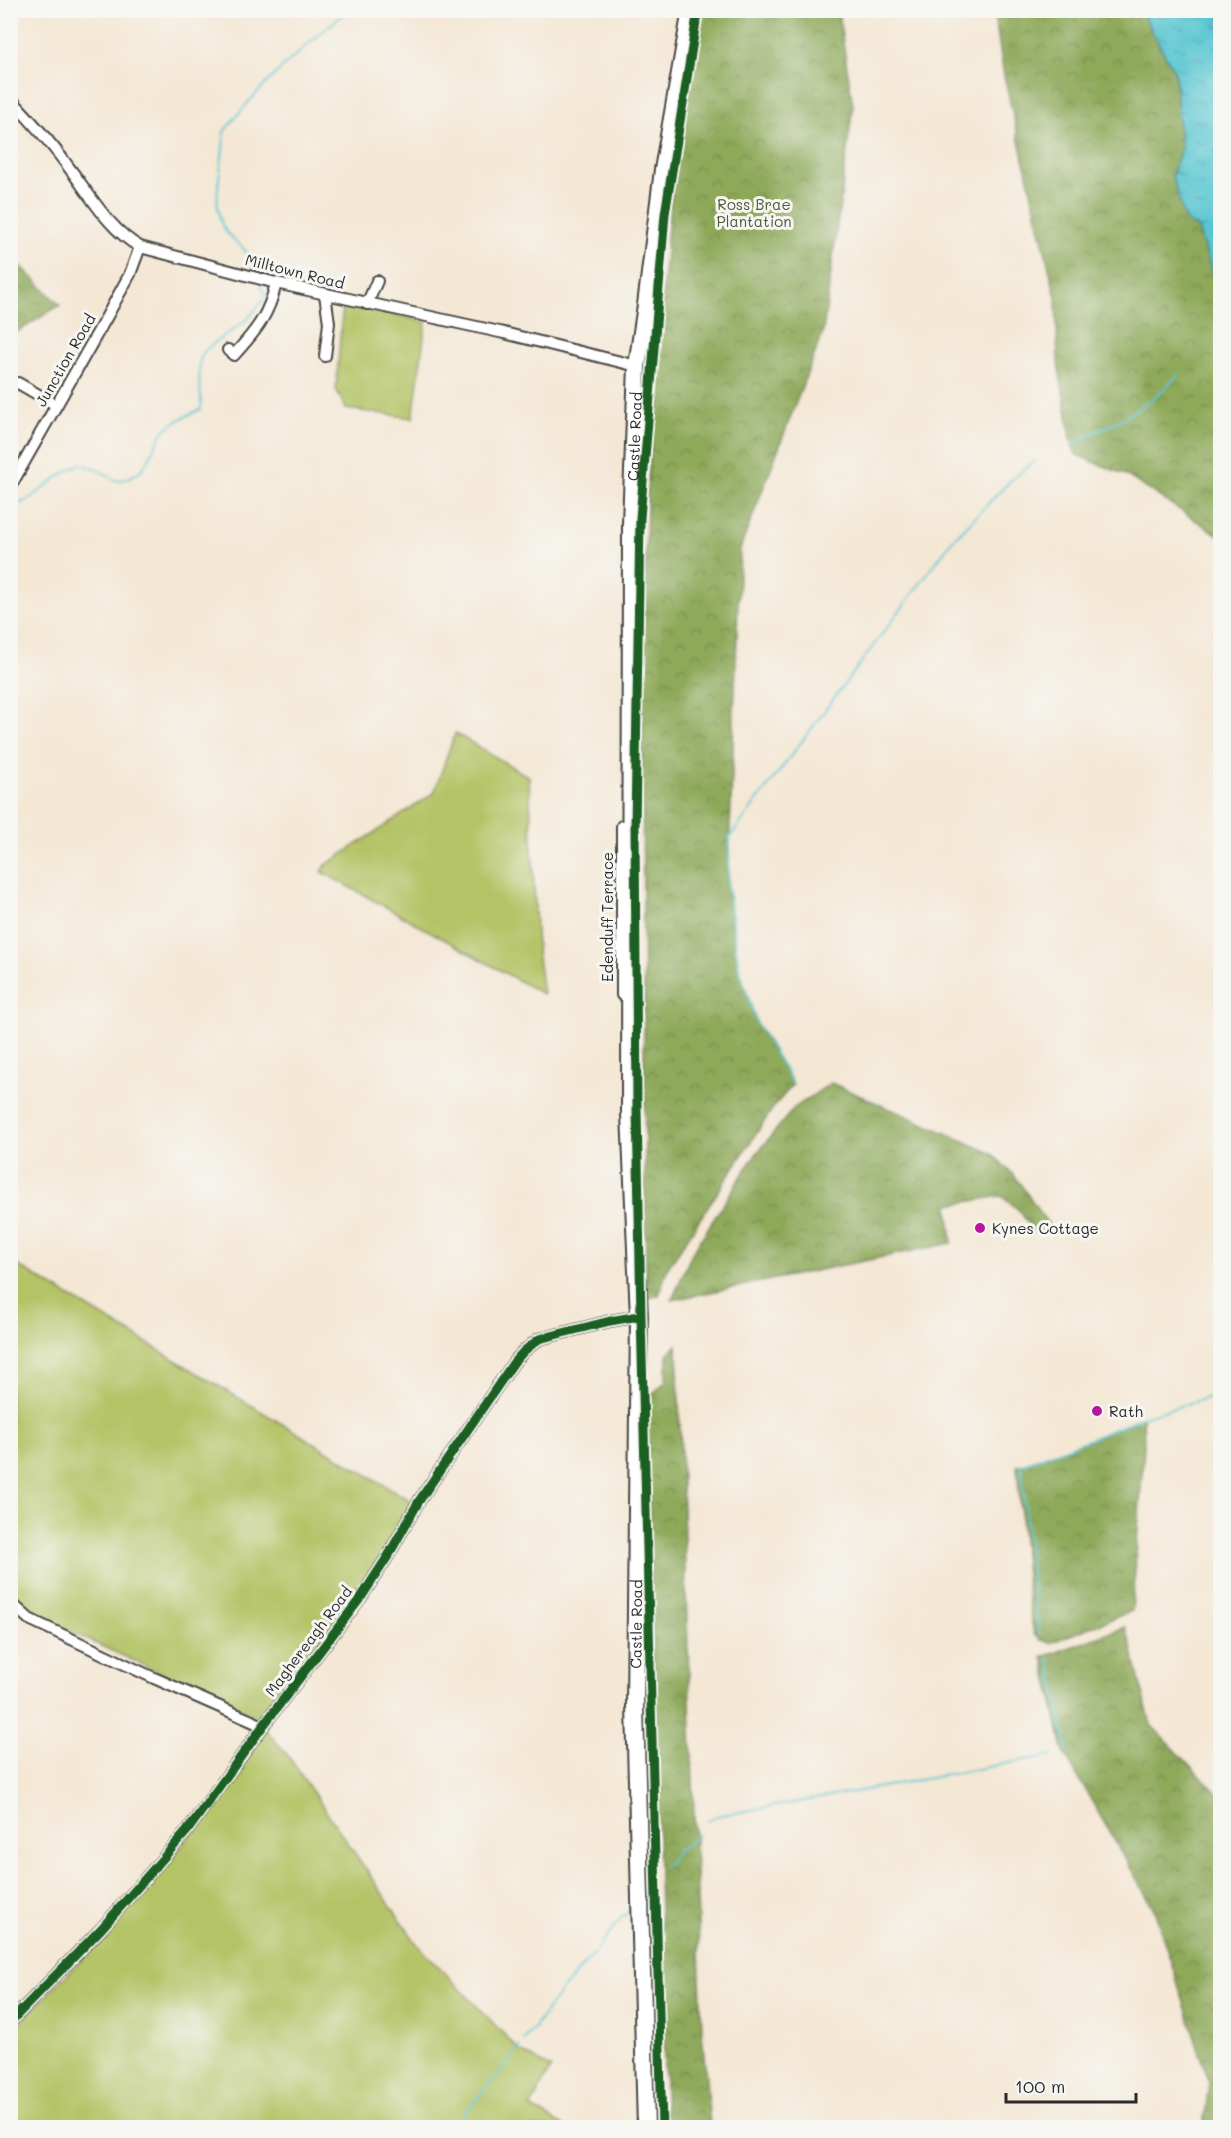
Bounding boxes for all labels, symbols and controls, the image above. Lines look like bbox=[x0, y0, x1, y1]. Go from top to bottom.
park label: Ross Brae Plantation bbox=[717, 194, 791, 231]
street label: Milltown Road bbox=[243, 249, 347, 293]
street label: Junction Road bbox=[30, 310, 100, 410]
street label: Castle Road bbox=[623, 391, 646, 481]
street label: Edenduff Terrace bbox=[597, 852, 617, 982]
place label: Kynes Cottage bbox=[992, 1218, 1099, 1238]
marker: Kynes Cottage bbox=[973, 1221, 987, 1235]
place label: Rath bbox=[1109, 1401, 1143, 1421]
marker: Rath bbox=[1090, 1404, 1104, 1418]
street label: Castle Road bbox=[625, 1579, 646, 1669]
street label: Maghereagh Road bbox=[260, 1582, 356, 1700]
scale bar bbox=[1006, 2066, 1136, 2104]
text: 100 m bbox=[1015, 2074, 1065, 2098]

